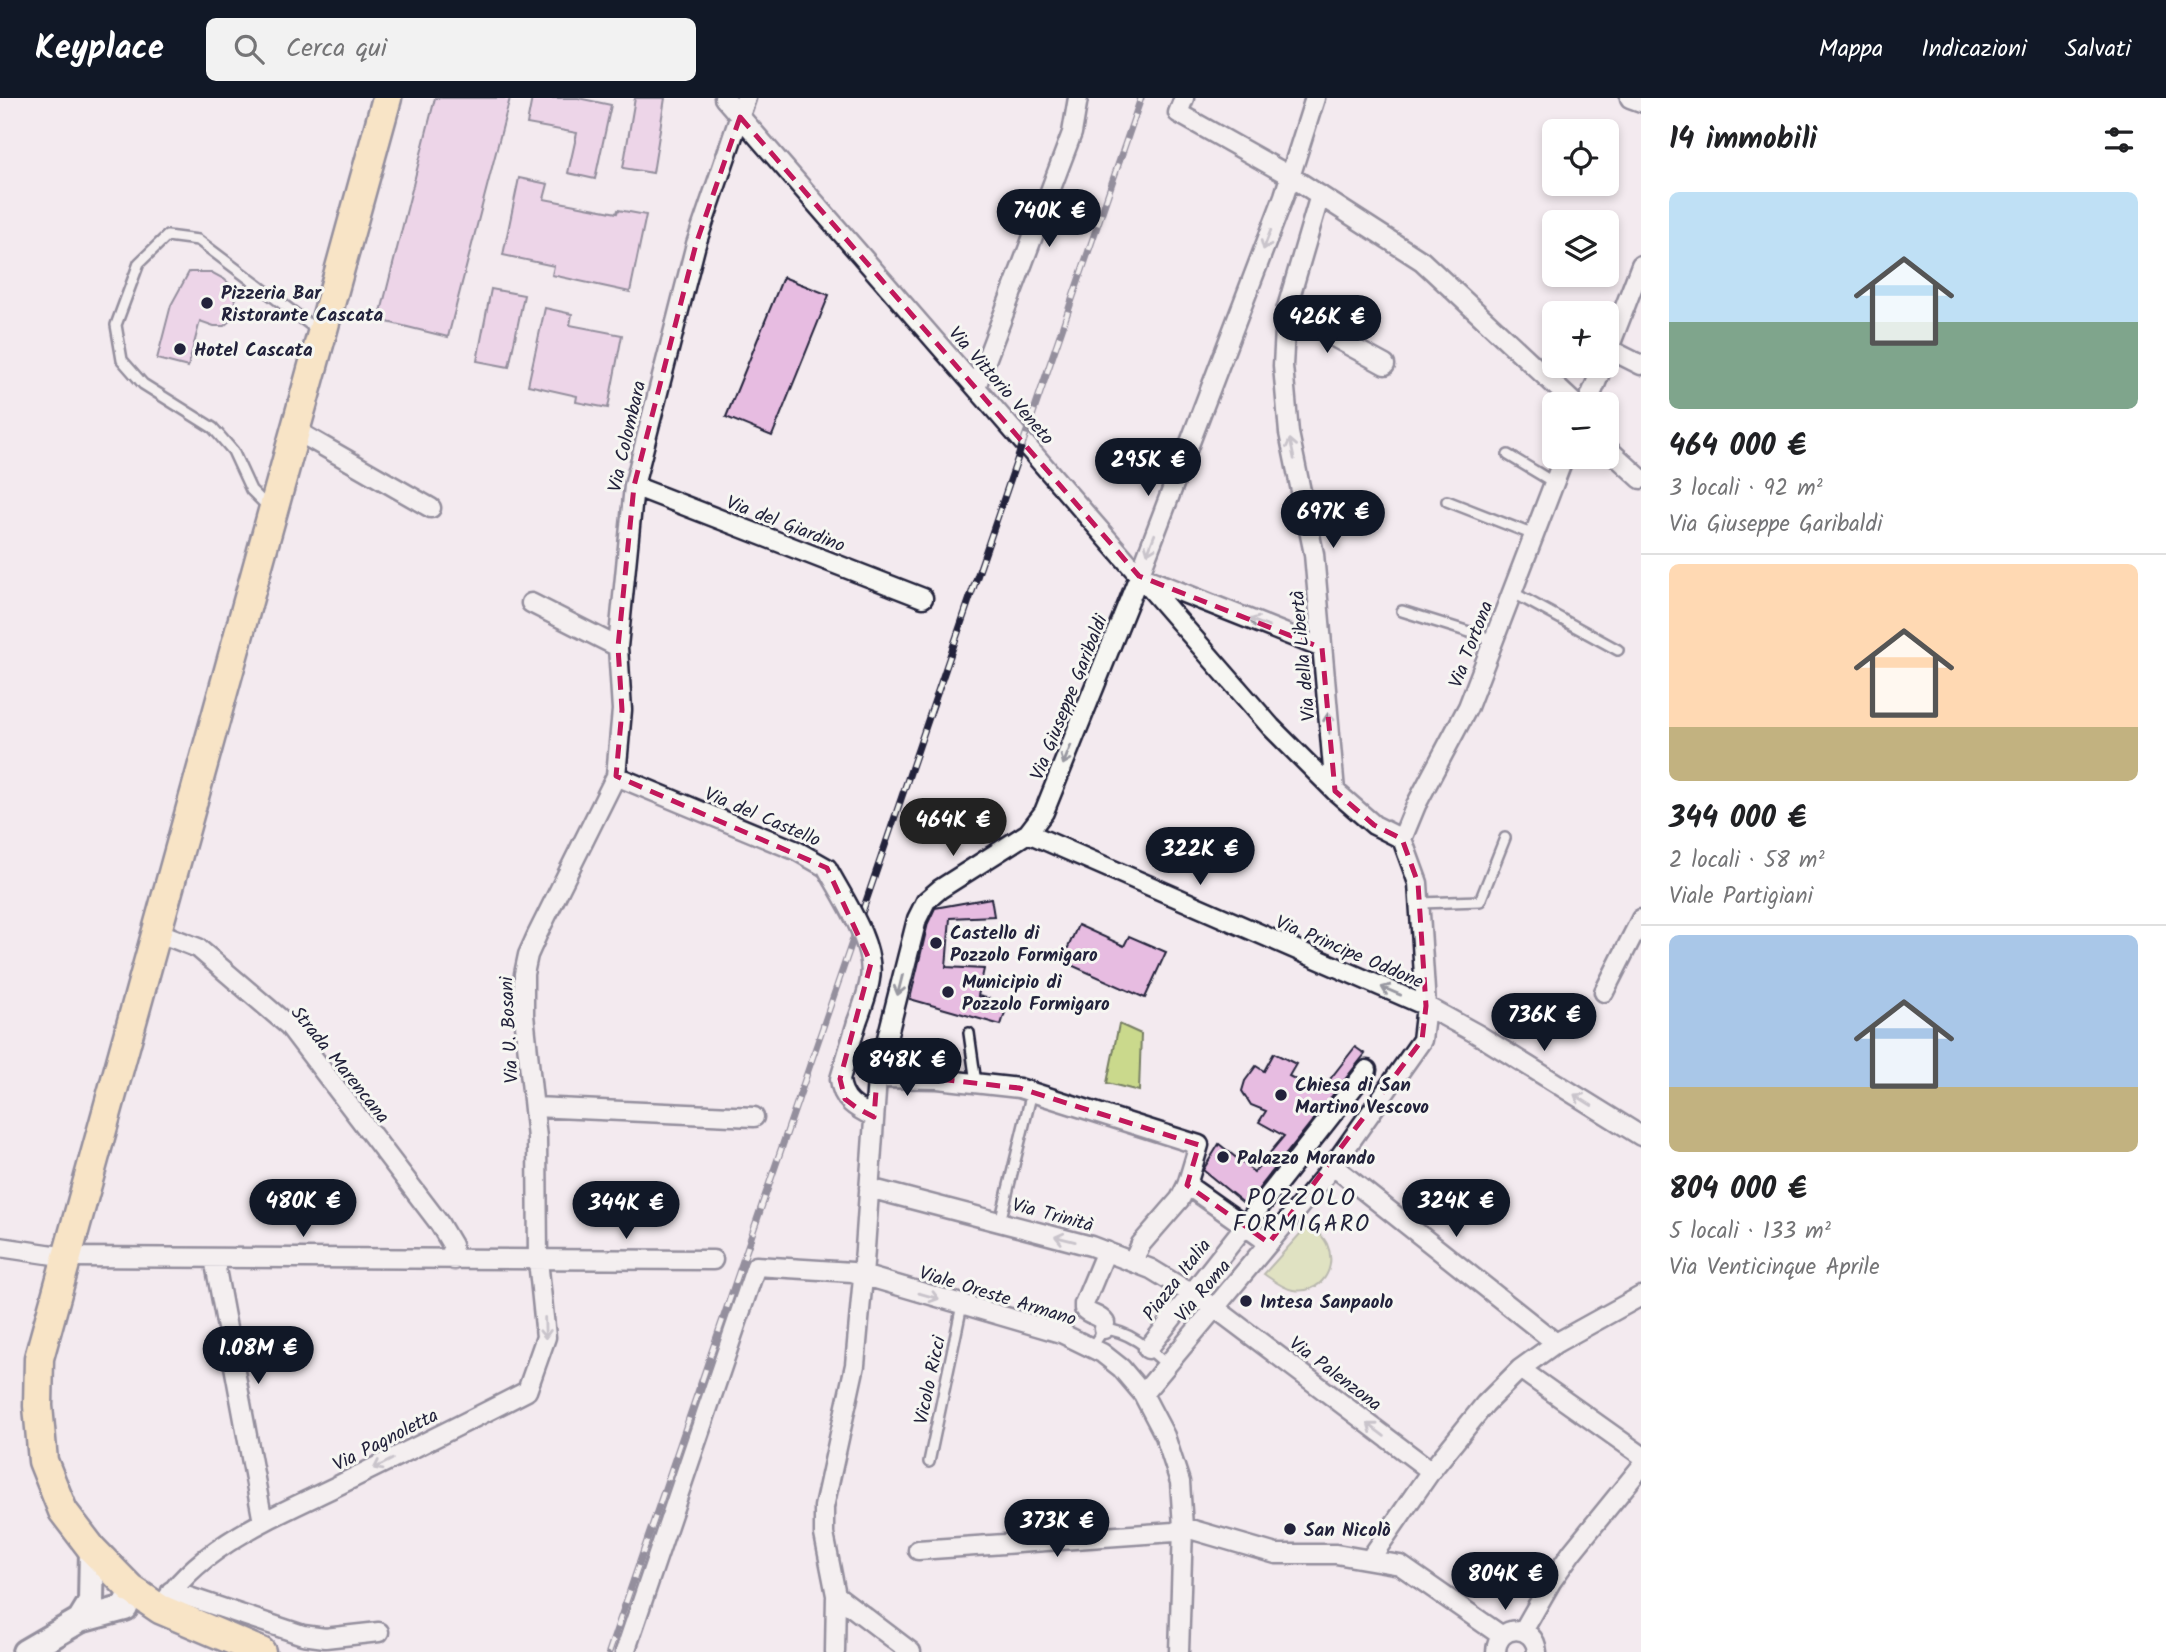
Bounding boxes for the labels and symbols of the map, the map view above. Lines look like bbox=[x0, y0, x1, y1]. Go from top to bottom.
pin: 740K € bbox=[992, 190, 1106, 249]
one-way arrow bbox=[1260, 229, 1272, 251]
place label: Pizzeria Bar Ristorante Cascata bbox=[221, 279, 384, 331]
marker: Pizzeria Bar Ristorante Cascata bbox=[199, 295, 215, 311]
pin: 426K € bbox=[1270, 296, 1384, 355]
street label: Via Vittorio Veneto bbox=[940, 320, 1061, 453]
place label: Hotel Cascata bbox=[194, 336, 313, 366]
marker: Hotel Cascata bbox=[172, 341, 188, 357]
street label: Via Colombara bbox=[601, 378, 655, 495]
pin: 295K € bbox=[1091, 438, 1205, 498]
one-way arrow bbox=[1285, 438, 1299, 461]
street label: Via del Giardino bbox=[721, 488, 849, 561]
pin: 697K € bbox=[1276, 490, 1390, 550]
one-way arrow bbox=[1144, 533, 1157, 555]
street label: Via della Libertà bbox=[1283, 589, 1325, 722]
street label: Via Tortona bbox=[1442, 597, 1502, 693]
street label: Via Giuseppe Garibaldi bbox=[1023, 609, 1117, 785]
one-way arrow bbox=[1249, 615, 1270, 628]
one-way arrow bbox=[1322, 712, 1335, 735]
one-way arrow bbox=[1059, 744, 1072, 766]
street label: Via del Castello bbox=[699, 780, 825, 856]
pin: 464K € bbox=[896, 798, 1010, 858]
pin: 322K € bbox=[1143, 828, 1257, 887]
street label: Via Principe Oddone bbox=[1270, 908, 1428, 998]
place label: Castello di Pozzolo Formigaro bbox=[950, 919, 1098, 971]
marker: Castello di Pozzolo Formigaro bbox=[928, 935, 944, 951]
place label: Municipio di Pozzolo Formigaro bbox=[962, 968, 1110, 1020]
one-way arrow bbox=[893, 973, 906, 996]
street label: Via U. Bosani bbox=[492, 974, 528, 1084]
marker: Municipio di Pozzolo Formigaro bbox=[940, 984, 956, 1000]
one-way arrow bbox=[1381, 984, 1402, 997]
pin: 736K € bbox=[1487, 993, 1601, 1053]
street label: Strada Marencana bbox=[282, 1000, 396, 1131]
pin: 848K € bbox=[850, 1038, 964, 1098]
place label: Chiesa di San Martino Vescovo bbox=[1295, 1071, 1429, 1123]
marker: Chiesa di San Martino Vescovo bbox=[1273, 1087, 1289, 1103]
one-way arrow bbox=[1574, 1092, 1594, 1106]
place label: Palazzo Morando bbox=[1237, 1144, 1375, 1174]
marker: Palazzo Morando bbox=[1215, 1149, 1231, 1165]
pin: 480K € bbox=[246, 1180, 360, 1239]
pin: 324K € bbox=[1399, 1180, 1513, 1239]
district label: POZZOLO FORMIGARO bbox=[1233, 1181, 1371, 1243]
pin: 344K € bbox=[569, 1182, 683, 1241]
street label: Via Trinità bbox=[1008, 1191, 1097, 1241]
one-way arrow bbox=[1054, 1232, 1077, 1245]
street label: Piazza Italia bbox=[1136, 1233, 1219, 1328]
street label: Via Roma bbox=[1168, 1253, 1239, 1330]
street label: Viale Oreste Armano bbox=[915, 1259, 1080, 1335]
place label: Intesa Sanpaolo bbox=[1260, 1288, 1393, 1318]
one-way arrow bbox=[918, 1290, 940, 1303]
marker: Intesa Sanpaolo bbox=[1238, 1293, 1254, 1309]
one-way arrow bbox=[538, 1316, 551, 1339]
pin: 1.08M € bbox=[193, 1326, 323, 1386]
street label: Via Palenzona bbox=[1282, 1330, 1388, 1420]
street label: Vicolo Ricci bbox=[907, 1332, 955, 1427]
street label: Via Pagnoletta bbox=[328, 1401, 444, 1480]
one-way arrow bbox=[1367, 1423, 1386, 1438]
one-way arrow bbox=[373, 1457, 394, 1471]
pin: 373K € bbox=[1000, 1500, 1114, 1559]
place label: San Nicolò bbox=[1304, 1516, 1391, 1546]
marker: San Nicolò bbox=[1282, 1521, 1298, 1537]
pin: 804K € bbox=[1448, 1552, 1562, 1612]

